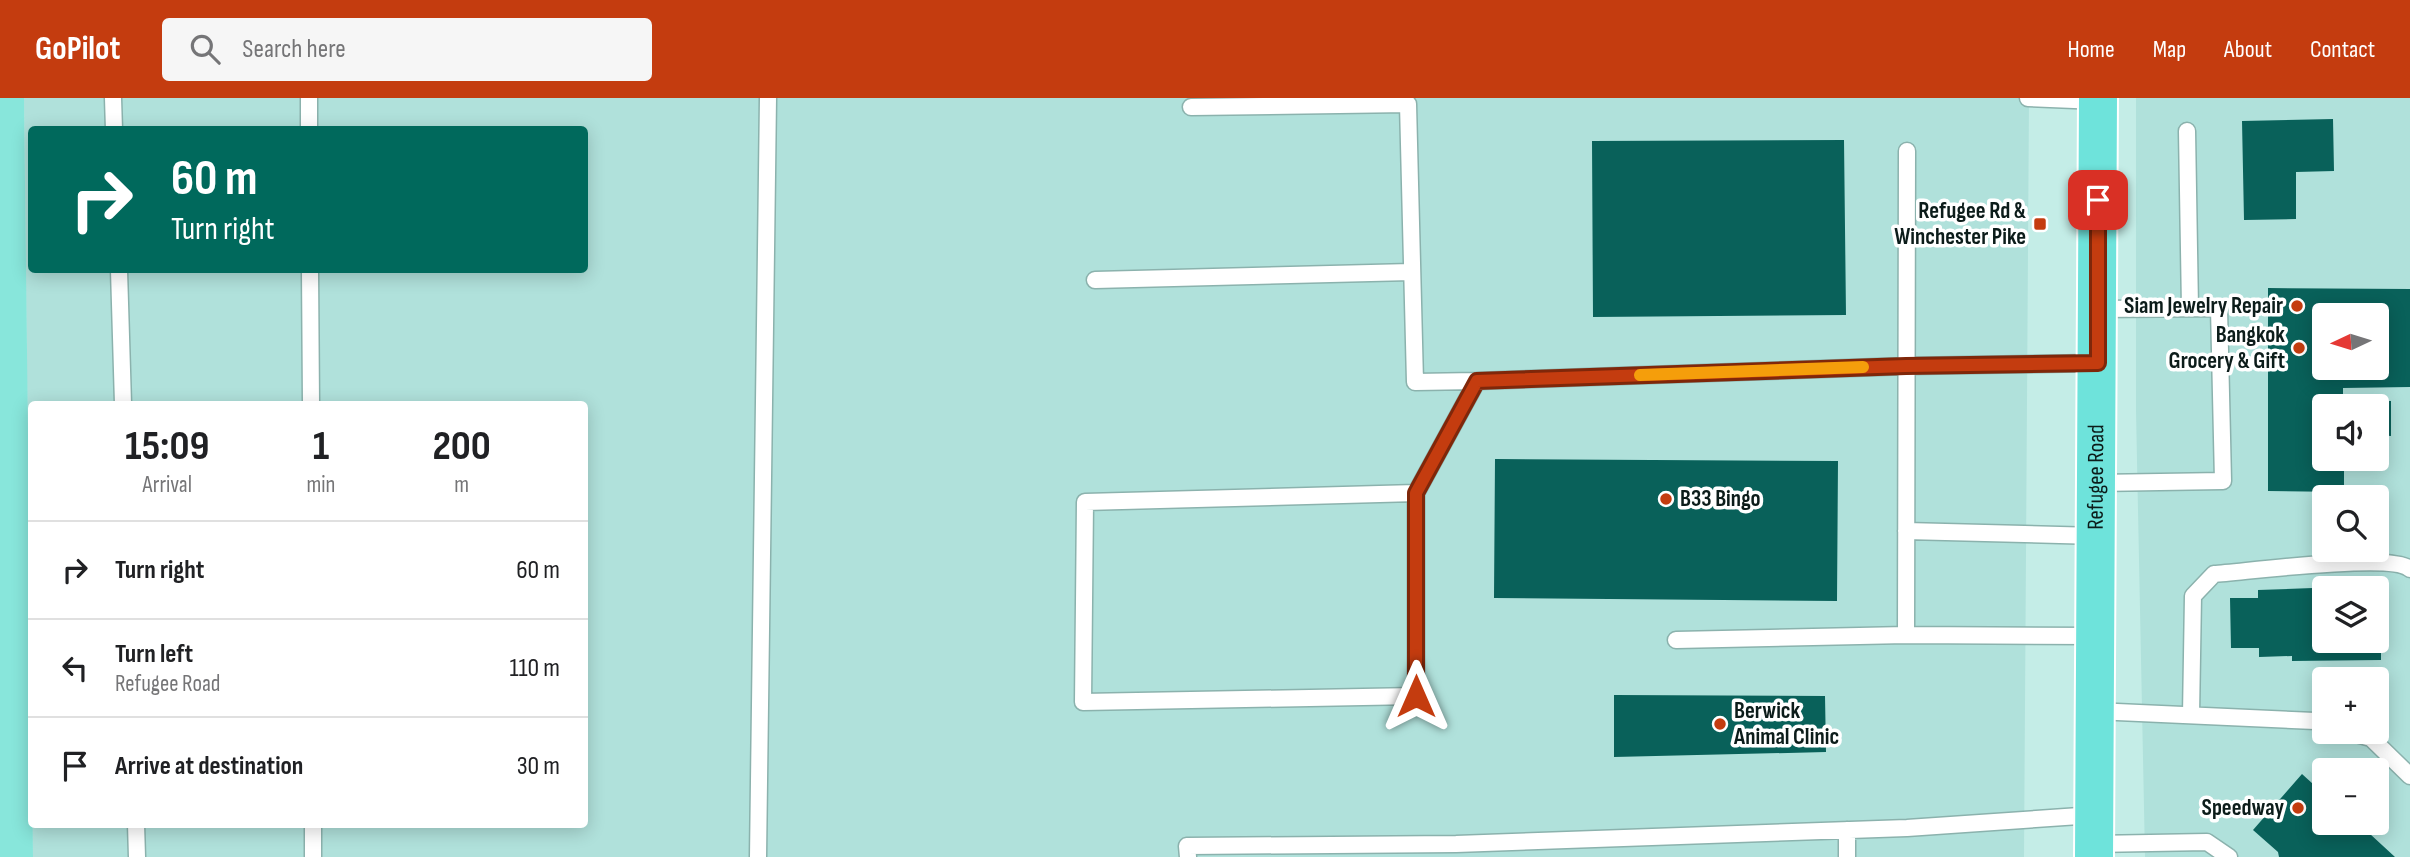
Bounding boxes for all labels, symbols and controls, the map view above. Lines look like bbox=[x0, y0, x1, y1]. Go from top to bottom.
search box bbox=[162, 18, 652, 81]
text: GoPilot bbox=[35, 29, 120, 69]
icon: search bbox=[186, 30, 224, 68]
text: Search here bbox=[242, 34, 346, 65]
text: Home bbox=[2067, 35, 2115, 64]
text: Map bbox=[2153, 35, 2186, 64]
text: About bbox=[2224, 35, 2272, 64]
text: Contact bbox=[2310, 35, 2375, 64]
text: 60 m bbox=[171, 150, 258, 209]
icon: right bbox=[56, 154, 147, 245]
pin bbox=[2068, 170, 2128, 230]
icon: arrive bbox=[2079, 181, 2117, 219]
place label: Refugee Rd & Winchester Pike bbox=[1894, 197, 2027, 251]
text: Turn right bbox=[171, 210, 275, 249]
marker: Refugee Rd & Winchester Pike bbox=[2032, 216, 2048, 232]
place label: Siam Jewelry Repair bbox=[2124, 292, 2283, 320]
marker: Siam Jewelry Repair bbox=[2289, 298, 2305, 314]
north arrow bbox=[2312, 303, 2389, 380]
map controls bbox=[2312, 303, 2389, 835]
place label: Bangkok Grocery & Gift bbox=[2169, 321, 2285, 375]
marker: Bangkok Grocery & Gift bbox=[2291, 340, 2307, 356]
button: sound bbox=[2312, 394, 2389, 471]
text: 15:09 bbox=[125, 421, 209, 472]
text: 1 bbox=[313, 421, 329, 472]
text: 200 bbox=[432, 421, 491, 472]
street label: Refugee Road bbox=[2082, 424, 2110, 530]
text: Arrival bbox=[143, 471, 192, 499]
text: min bbox=[306, 471, 335, 499]
text: m bbox=[454, 471, 469, 499]
place label: B33 Bingo bbox=[1680, 485, 1761, 513]
button: search bbox=[2312, 485, 2389, 562]
marker: B33 Bingo bbox=[1658, 491, 1674, 507]
icon: right bbox=[56, 551, 94, 589]
text: Turn right bbox=[115, 555, 204, 586]
text: 60 m bbox=[516, 555, 560, 586]
button: layers bbox=[2312, 576, 2389, 653]
text: Turn left bbox=[115, 639, 193, 670]
icon: left bbox=[56, 649, 94, 687]
text: 110 m bbox=[509, 653, 560, 684]
position arrow bbox=[1379, 659, 1453, 733]
button: + bbox=[2312, 667, 2389, 744]
text: Refugee Road bbox=[115, 670, 220, 698]
place label: Berwick Animal Clinic bbox=[1733, 697, 1839, 751]
marker: Berwick Animal Clinic bbox=[1712, 716, 1728, 732]
icon: arrive bbox=[56, 747, 94, 785]
text: Arrive at destination bbox=[115, 751, 303, 782]
text: 30 m bbox=[517, 751, 560, 782]
button: − bbox=[2312, 758, 2389, 835]
place label: Speedway bbox=[2201, 794, 2284, 822]
marker: Speedway bbox=[2290, 800, 2306, 816]

